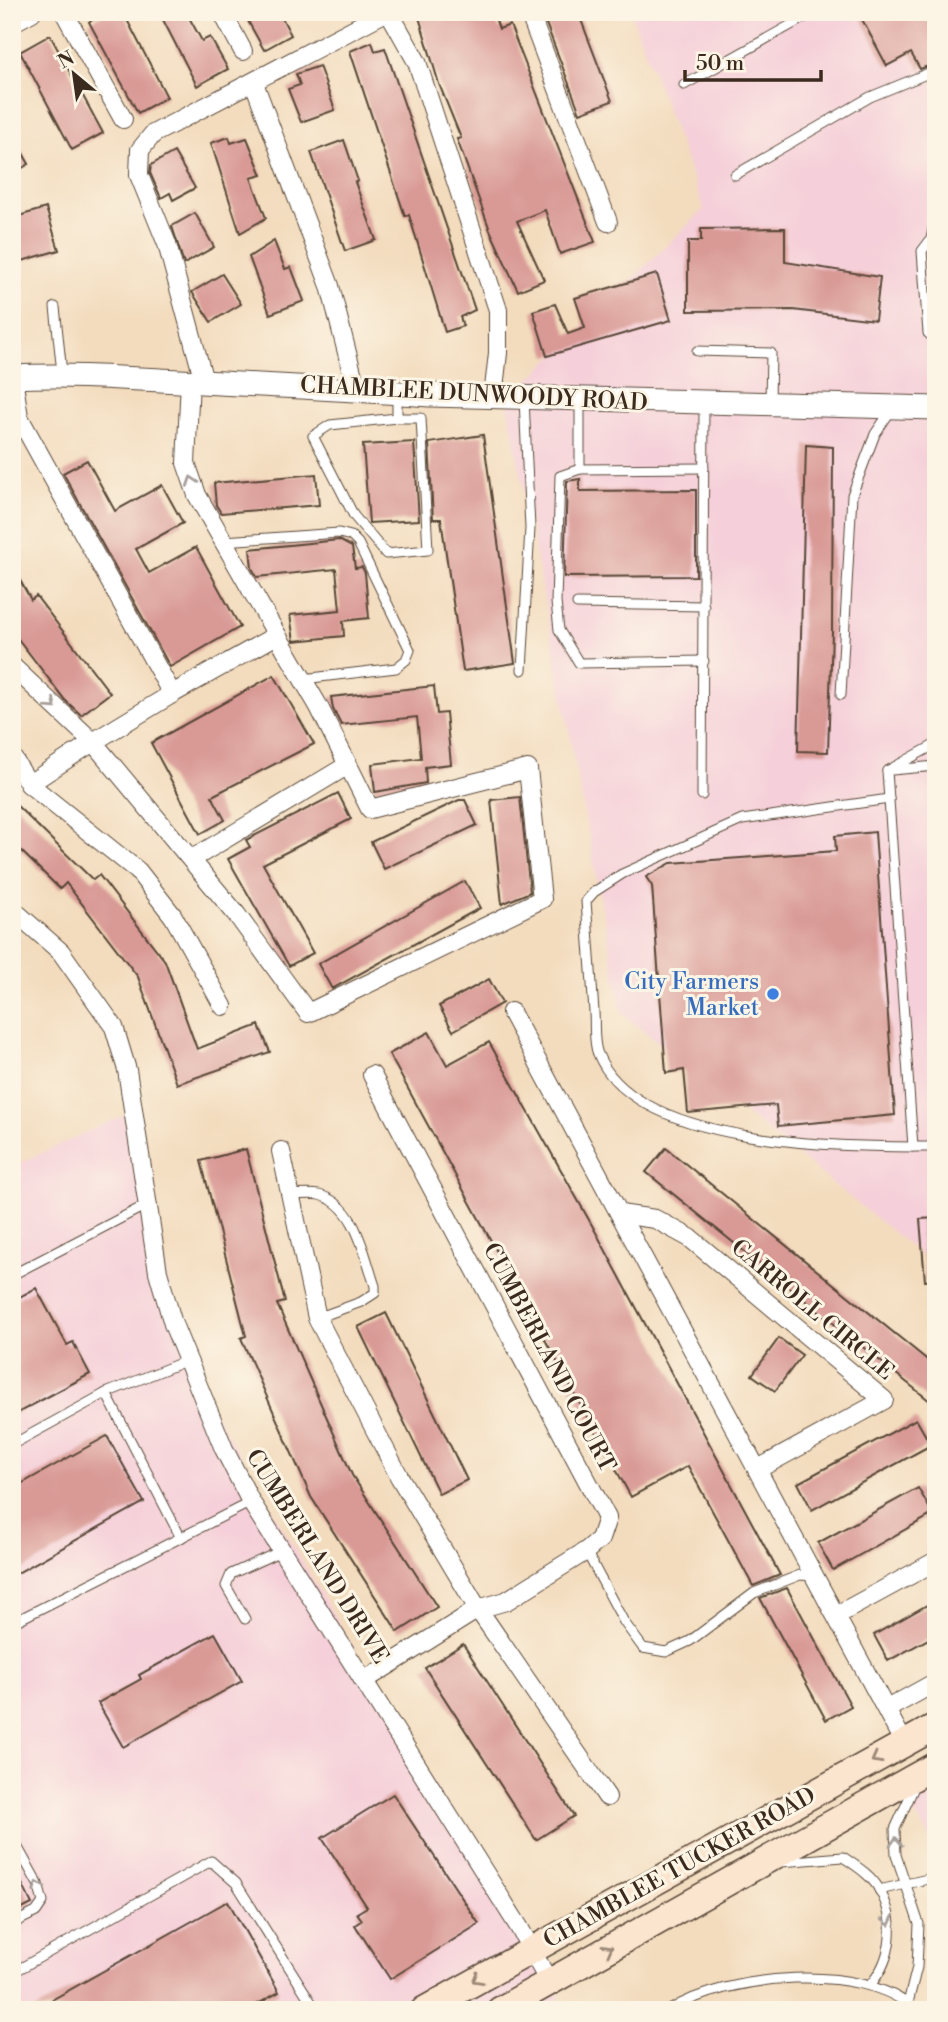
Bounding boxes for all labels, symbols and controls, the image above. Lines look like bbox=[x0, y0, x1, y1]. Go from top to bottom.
north arrow bbox=[38, 38, 108, 108]
scale bar bbox=[685, 38, 822, 82]
text: N bbox=[54, 46, 79, 74]
text: 50 m bbox=[696, 51, 744, 77]
street label: CHAMBLEE DUNWOODY ROAD bbox=[299, 371, 648, 417]
one-way arrow bbox=[186, 475, 200, 487]
one-way arrow bbox=[43, 697, 56, 709]
place label: City Farmers Market bbox=[624, 968, 759, 1022]
marker: City Farmers Market bbox=[765, 986, 781, 1002]
street label: CARROLL CIRCLE bbox=[725, 1233, 900, 1386]
street label: CUMBERLAND COURT bbox=[477, 1238, 621, 1477]
street label: CUMBERLAND DRIVE bbox=[240, 1444, 395, 1669]
one-way arrow bbox=[871, 1751, 883, 1764]
street label: CHAMBLEE TUCKER ROAD bbox=[539, 1781, 820, 1954]
one-way arrow bbox=[888, 1836, 904, 1846]
one-way arrow bbox=[32, 1881, 46, 1893]
one-way arrow bbox=[880, 1915, 894, 1927]
one-way arrow bbox=[601, 1944, 614, 1957]
one-way arrow bbox=[472, 1971, 484, 1984]

